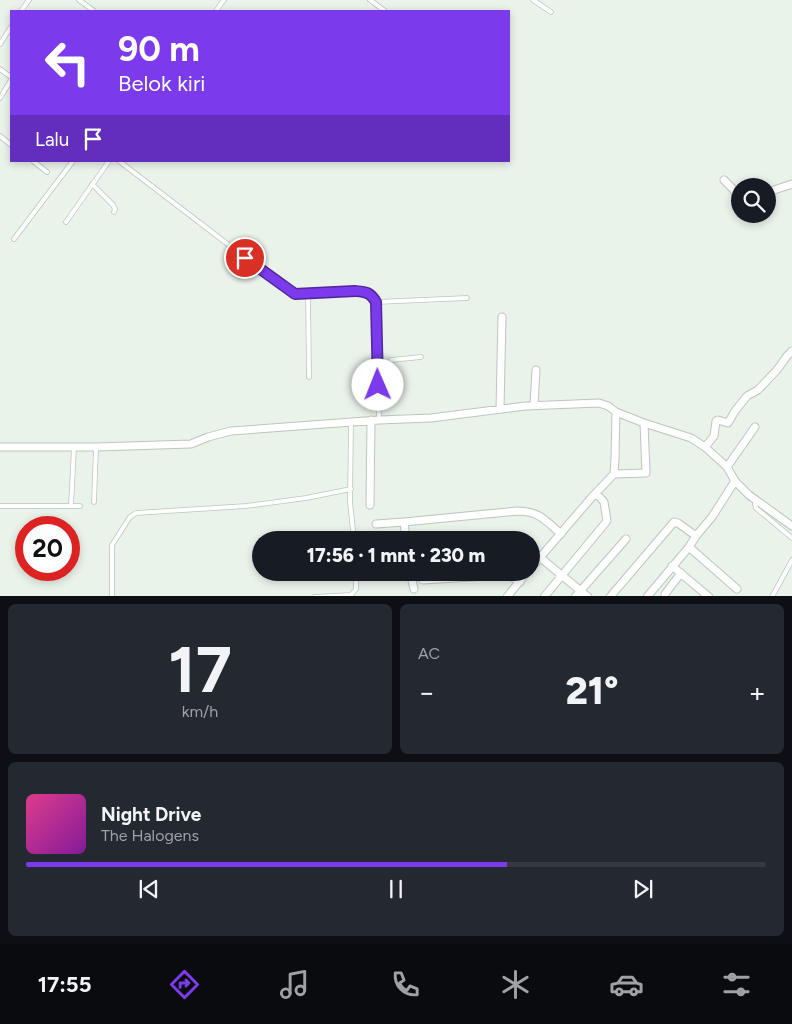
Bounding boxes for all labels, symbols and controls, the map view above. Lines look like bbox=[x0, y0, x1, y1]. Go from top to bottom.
text: 90 m bbox=[118, 28, 200, 70]
icon: left bbox=[35, 30, 100, 95]
text: Belok kiri bbox=[118, 70, 205, 97]
icon: arrive bbox=[79, 125, 107, 153]
text: Lalu bbox=[35, 128, 69, 151]
map controls bbox=[731, 178, 776, 223]
button: search bbox=[731, 178, 776, 223]
pin bbox=[224, 237, 266, 279]
icon: arrive bbox=[231, 244, 259, 272]
position arrow bbox=[351, 358, 403, 410]
speed limit sign: 20 bbox=[15, 516, 80, 581]
text: 17:56 · 1 mnt · 230 m bbox=[307, 544, 485, 567]
text: 17 bbox=[168, 630, 232, 708]
text: AC bbox=[418, 644, 440, 663]
text: 21° bbox=[565, 668, 619, 714]
text: − bbox=[418, 675, 435, 709]
text: + bbox=[749, 675, 766, 709]
text: km/h bbox=[182, 702, 218, 721]
text: Night Drive bbox=[101, 803, 201, 826]
text: The Halogens bbox=[101, 826, 199, 845]
icon: previous bbox=[135, 875, 163, 903]
icon: pause bbox=[382, 875, 410, 903]
icon: next bbox=[629, 875, 657, 903]
icon: directions bbox=[167, 967, 202, 1002]
icon: music bbox=[277, 967, 312, 1002]
icon: phone bbox=[388, 967, 423, 1002]
icon: climate bbox=[498, 967, 533, 1002]
icon: car bbox=[609, 967, 644, 1002]
icon: filters bbox=[719, 967, 754, 1002]
text: 17:55 bbox=[38, 971, 91, 998]

